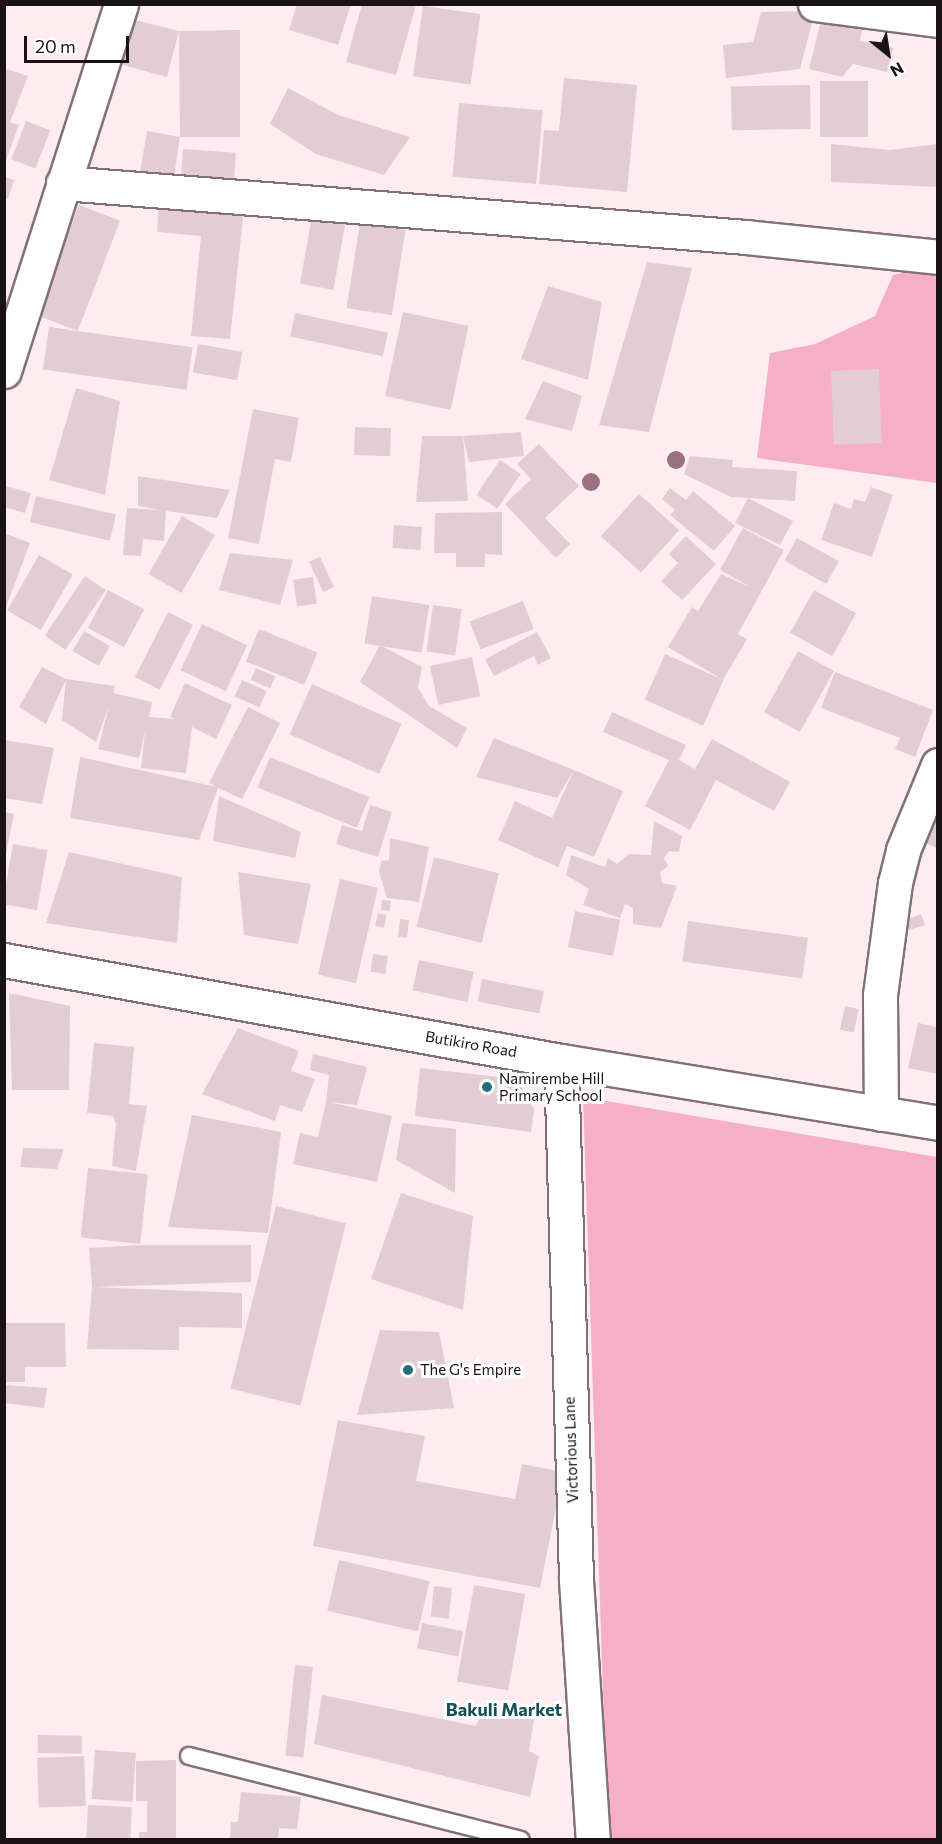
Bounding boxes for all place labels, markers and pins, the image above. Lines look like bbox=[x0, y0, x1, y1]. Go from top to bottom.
place label: Namirembe Hill Primary School bbox=[499, 1069, 604, 1104]
marker: Namirembe Hill Primary School bbox=[480, 1080, 494, 1094]
place label: The G's Empire bbox=[420, 1361, 521, 1379]
marker: The G's Empire bbox=[401, 1363, 415, 1377]

